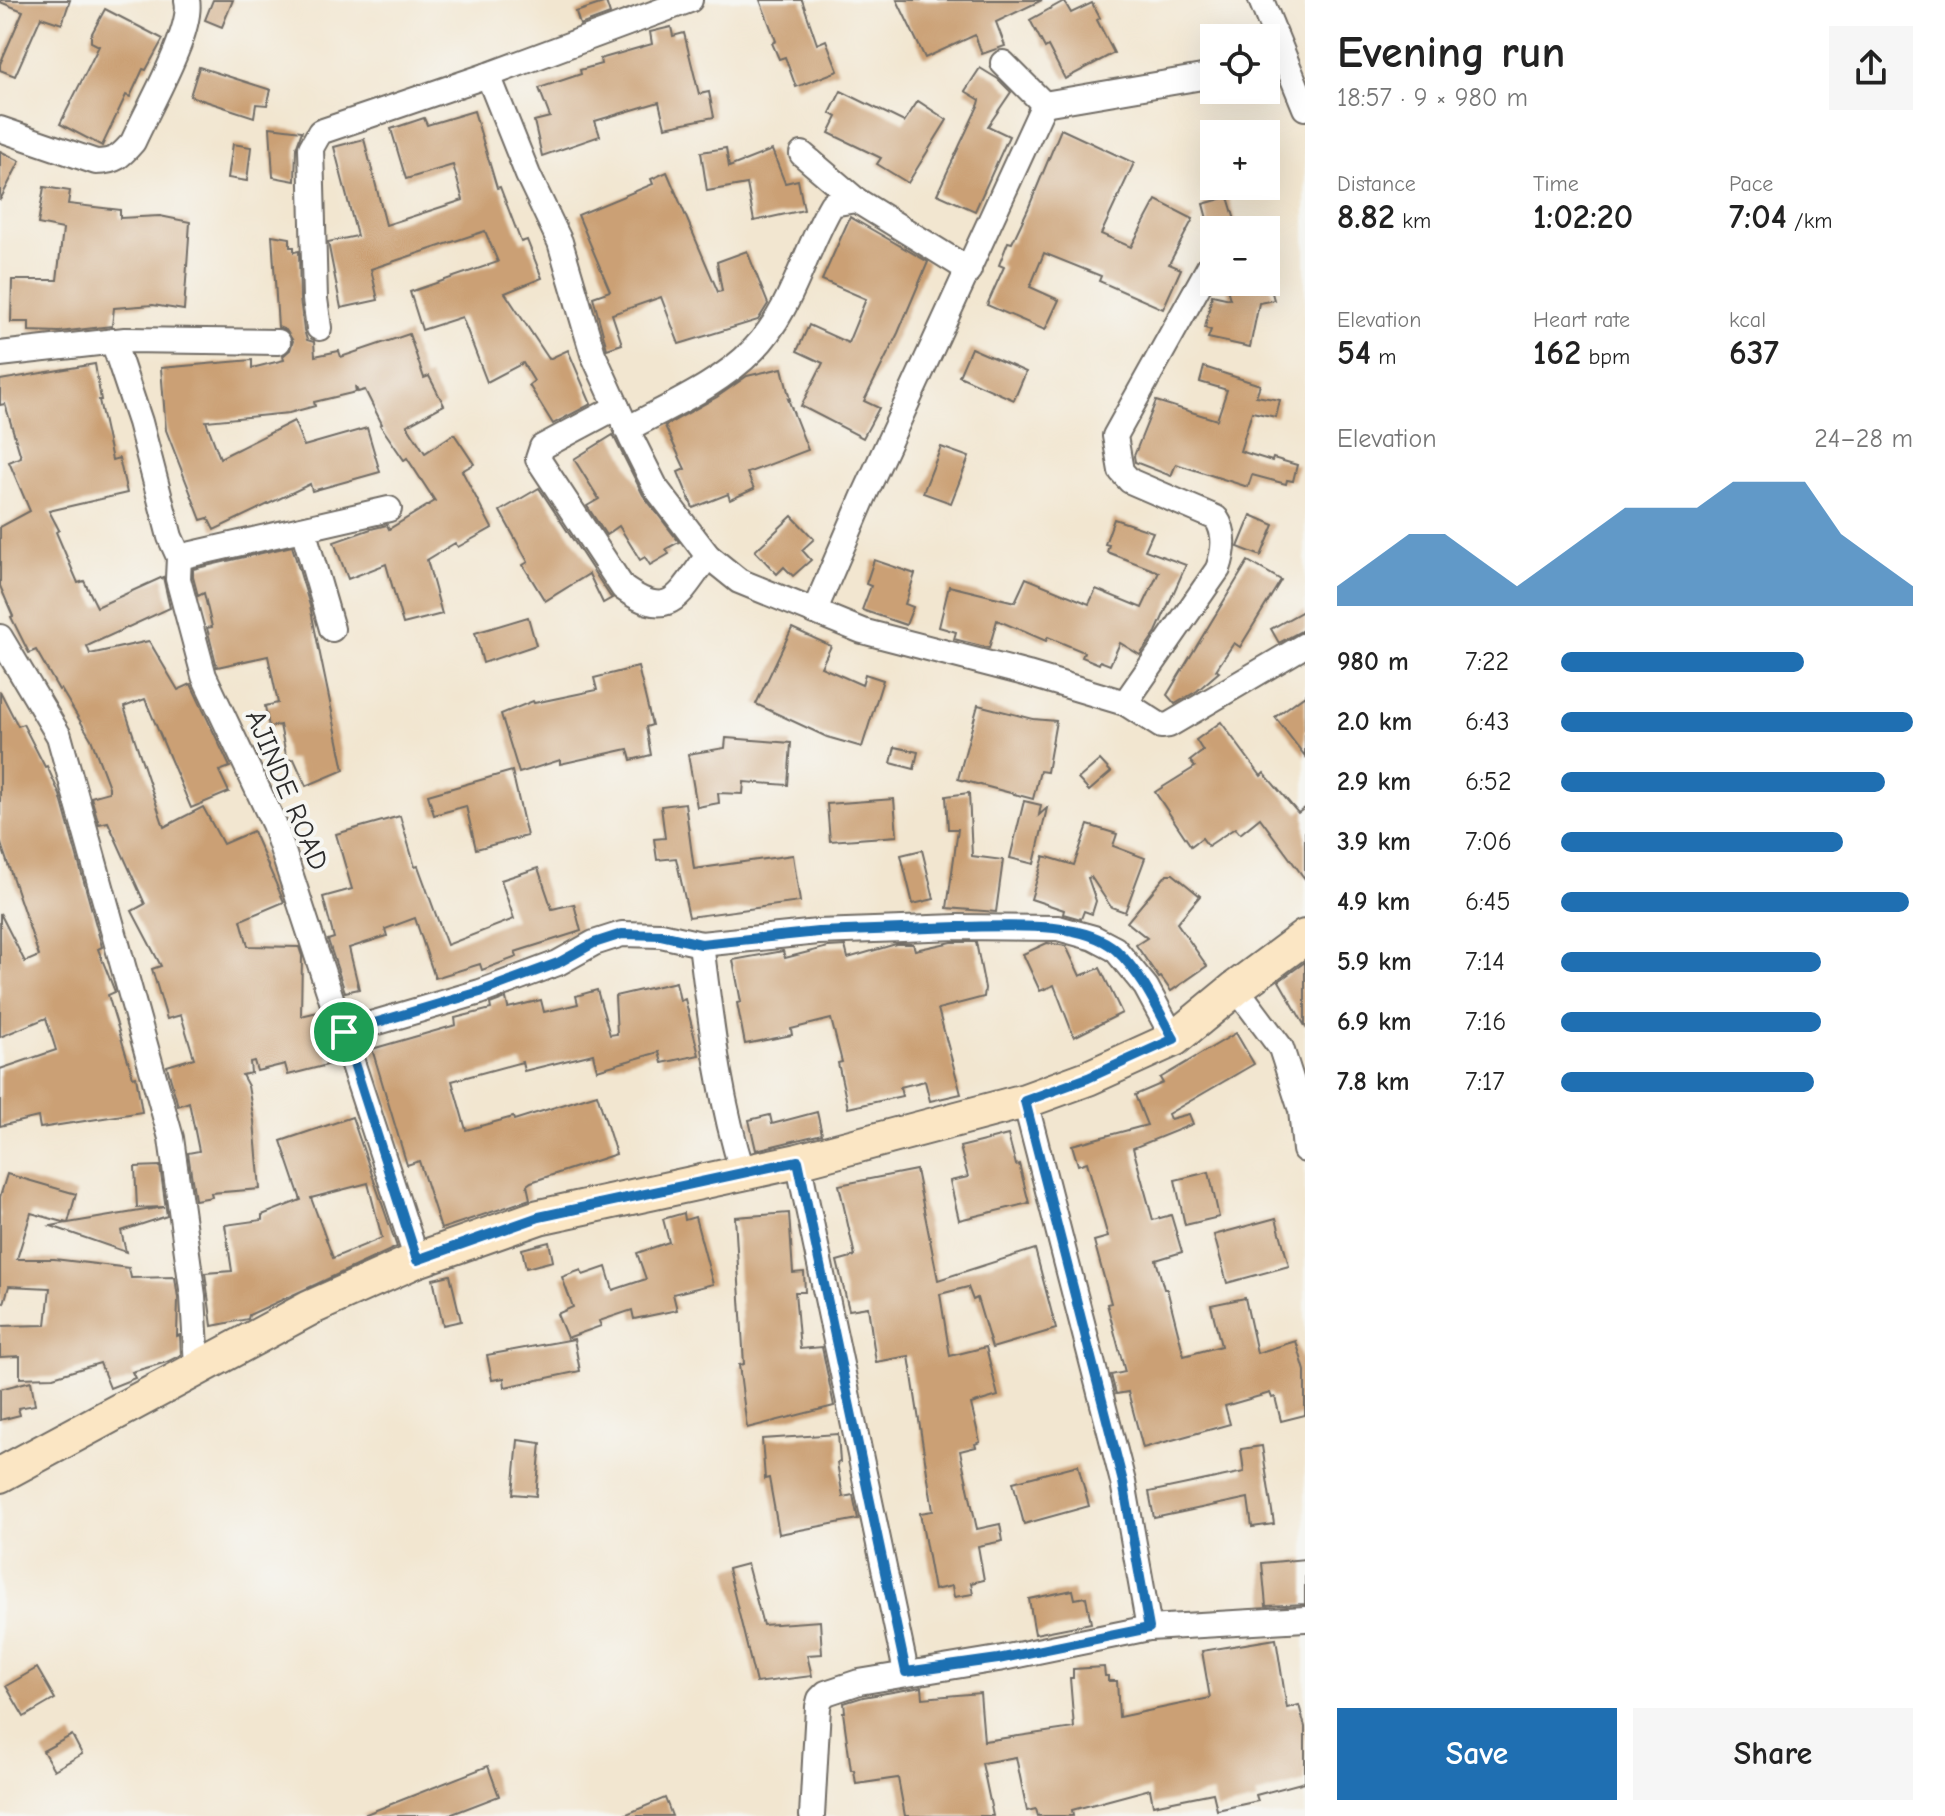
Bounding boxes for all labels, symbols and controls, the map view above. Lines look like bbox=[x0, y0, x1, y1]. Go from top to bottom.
map controls bbox=[1200, 24, 1280, 296]
button: locate bbox=[1200, 24, 1280, 104]
button: share bbox=[1829, 26, 1913, 110]
text: Evening run bbox=[1337, 27, 1565, 78]
text: 18:57 · 9 × 980 m bbox=[1337, 83, 1528, 113]
button: + bbox=[1200, 120, 1280, 200]
text: Distance bbox=[1337, 171, 1416, 197]
text: Time bbox=[1533, 171, 1579, 197]
text: Pace bbox=[1729, 171, 1773, 197]
text: 8.82 bbox=[1337, 197, 1395, 237]
text: 1:02:20 bbox=[1533, 197, 1633, 237]
text: 7:04 bbox=[1729, 197, 1787, 237]
text: km bbox=[1395, 208, 1431, 234]
text: /km bbox=[1787, 208, 1833, 234]
button: − bbox=[1200, 216, 1280, 296]
text: Elevation bbox=[1337, 307, 1421, 333]
text: Heart rate bbox=[1533, 307, 1630, 333]
text: kcal bbox=[1729, 307, 1766, 333]
text: 54 bbox=[1337, 333, 1371, 373]
text: 162 bbox=[1533, 333, 1581, 373]
text: 637 bbox=[1729, 333, 1779, 373]
text: m bbox=[1371, 344, 1397, 370]
text: bpm bbox=[1581, 344, 1630, 370]
text: Elevation bbox=[1337, 424, 1437, 454]
text: 24–28 m bbox=[1814, 424, 1913, 454]
text: 980 m bbox=[1337, 647, 1409, 677]
text: 7:22 bbox=[1465, 647, 1509, 677]
street label: AJINDE ROAD bbox=[239, 705, 335, 875]
text: 2.0 km bbox=[1337, 707, 1412, 737]
text: 6:43 bbox=[1465, 707, 1510, 737]
text: 2.9 km bbox=[1337, 767, 1411, 797]
text: 6:52 bbox=[1465, 767, 1512, 797]
text: 3.9 km bbox=[1337, 827, 1411, 857]
text: 7:06 bbox=[1465, 827, 1512, 857]
text: 4.9 km bbox=[1337, 887, 1410, 917]
text: 6:45 bbox=[1465, 887, 1510, 917]
text: 5.9 km bbox=[1337, 947, 1412, 977]
text: 7:14 bbox=[1465, 947, 1505, 977]
pin bbox=[310, 998, 378, 1066]
text: 6.9 km bbox=[1337, 1007, 1412, 1037]
text: 7:16 bbox=[1465, 1007, 1506, 1037]
icon: arrive bbox=[322, 1010, 366, 1054]
text: 7.8 km bbox=[1337, 1067, 1409, 1097]
text: 7:17 bbox=[1465, 1067, 1505, 1097]
button: Save bbox=[1337, 1708, 1617, 1800]
button: Share bbox=[1633, 1708, 1913, 1800]

